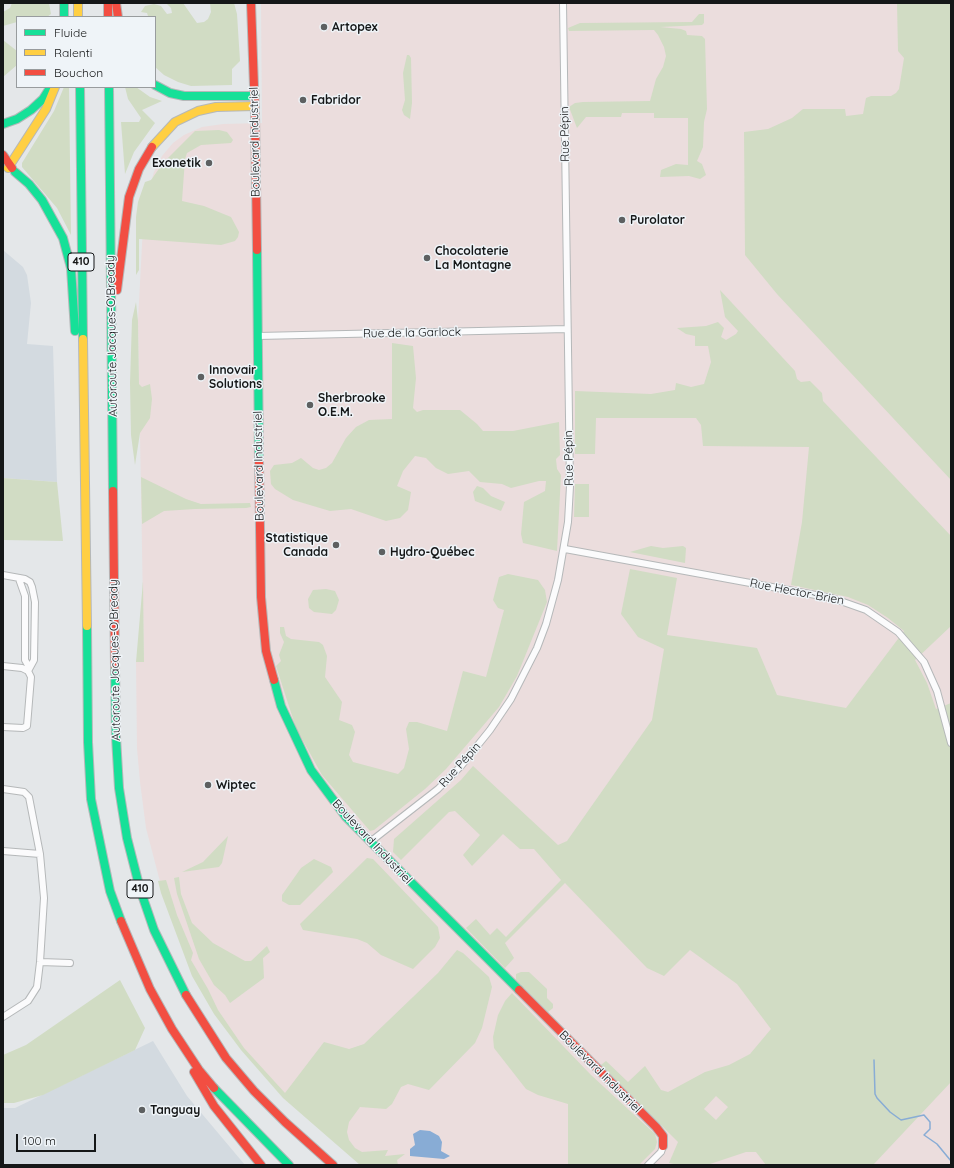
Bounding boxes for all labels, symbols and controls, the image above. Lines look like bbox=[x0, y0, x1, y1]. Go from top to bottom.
legend bbox=[16, 16, 156, 88]
place label: Artopex bbox=[332, 20, 378, 34]
marker: Artopex bbox=[319, 22, 329, 32]
text: Fluide bbox=[54, 25, 87, 40]
text: Ralenti bbox=[54, 45, 92, 60]
text: Bouchon bbox=[54, 65, 103, 80]
street label: Boulevard Industriel bbox=[247, 87, 263, 197]
place label: Fabridor bbox=[311, 93, 361, 107]
marker: Fabridor bbox=[298, 95, 308, 105]
street label: Rue Pépin bbox=[557, 106, 573, 162]
place label: Exonetik bbox=[152, 156, 201, 170]
marker: Exonetik bbox=[204, 158, 214, 168]
place label: Purolator bbox=[630, 213, 685, 227]
marker: Purolator bbox=[617, 215, 627, 225]
place label: Chocolaterie La Montagne bbox=[435, 244, 511, 272]
road number: 410 bbox=[68, 253, 94, 271]
marker: Chocolaterie La Montagne bbox=[422, 253, 432, 263]
street label: Autoroute Jacques-O'Bready bbox=[103, 255, 121, 417]
street label: Rue de la Garlock bbox=[363, 325, 461, 341]
place label: Innovair Solutions bbox=[209, 363, 262, 391]
marker: Innovair Solutions bbox=[196, 372, 206, 382]
place label: Sherbrooke O.E.M. bbox=[318, 391, 386, 419]
marker: Sherbrooke O.E.M. bbox=[305, 400, 315, 410]
street label: Boulevard Industriel bbox=[251, 411, 267, 521]
street label: Rue Pépin bbox=[561, 430, 577, 486]
place label: Statistique Canada bbox=[265, 531, 328, 559]
marker: Statistique Canada bbox=[331, 540, 341, 550]
place label: Hydro-Québec bbox=[390, 545, 474, 559]
marker: Hydro-Québec bbox=[377, 547, 387, 557]
street label: Rue Hector-Brien bbox=[749, 576, 845, 608]
street label: Autoroute Jacques-O'Bready bbox=[106, 579, 124, 741]
street label: Rue Pépin bbox=[436, 740, 484, 790]
place label: Wiptec bbox=[216, 778, 256, 792]
marker: Wiptec bbox=[203, 780, 213, 790]
street label: Boulevard Industriel bbox=[329, 797, 415, 887]
road number: 410 bbox=[127, 880, 153, 898]
street label: Boulevard Industriel bbox=[556, 1028, 644, 1116]
place label: Tanguay bbox=[150, 1103, 200, 1117]
marker: Tanguay bbox=[137, 1105, 147, 1115]
scale bar bbox=[18, 1126, 98, 1152]
text: 100 m bbox=[23, 1133, 56, 1148]

